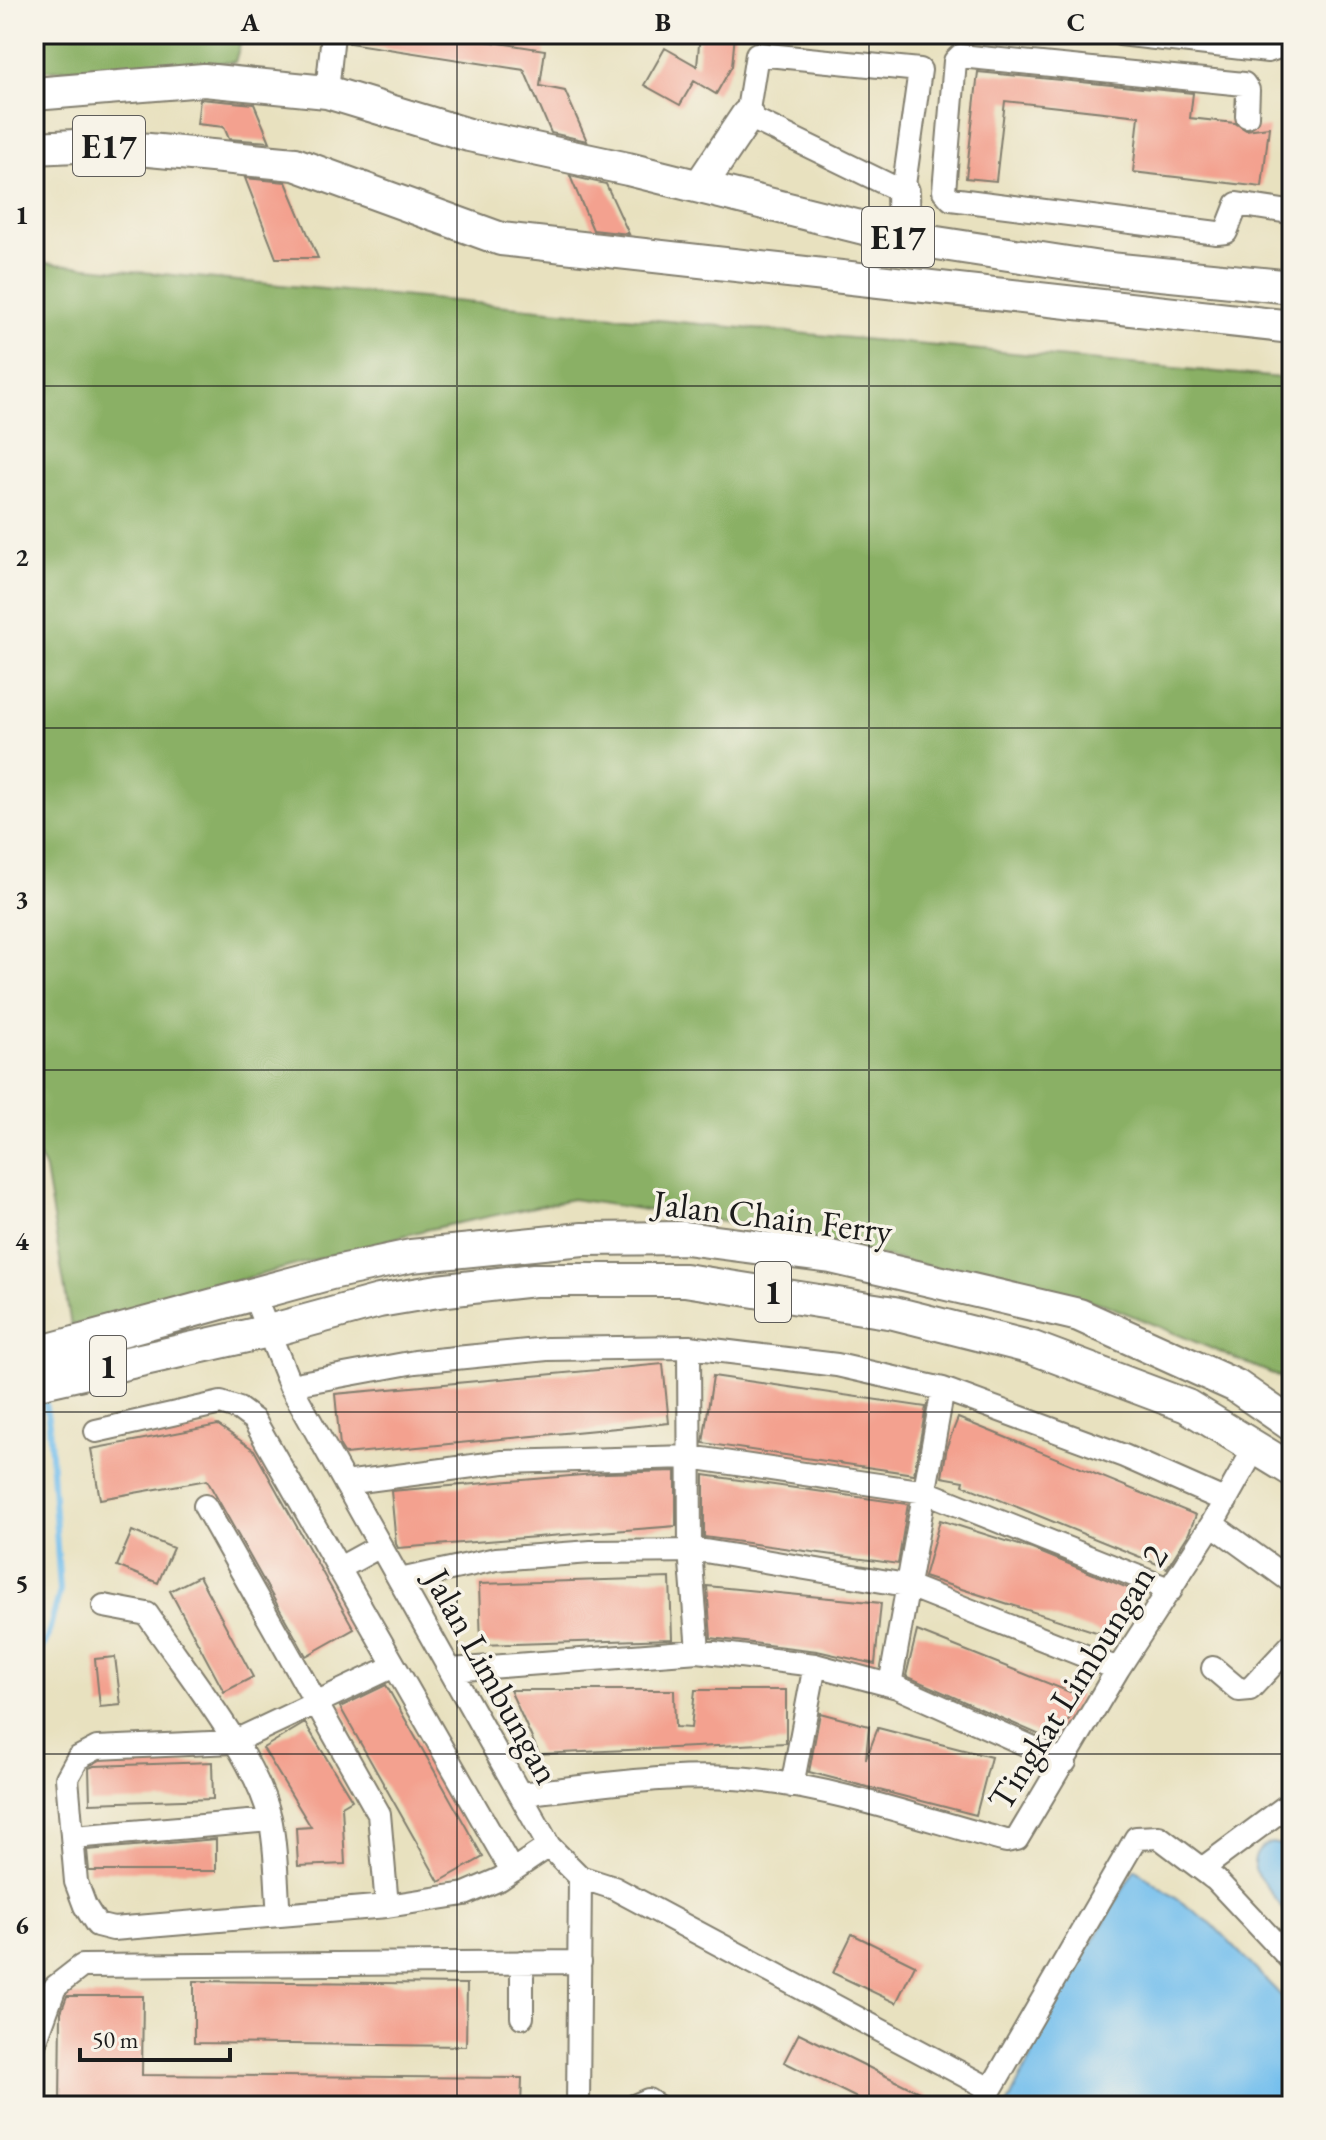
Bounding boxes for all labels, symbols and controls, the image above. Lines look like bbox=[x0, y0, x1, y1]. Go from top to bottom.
text: A bbox=[240, 5, 260, 39]
text: B bbox=[655, 5, 671, 39]
text: C bbox=[1067, 5, 1085, 39]
road number: E17 bbox=[73, 116, 145, 176]
text: 1 bbox=[15, 198, 29, 232]
road number: E17 bbox=[862, 207, 934, 267]
text: 2 bbox=[15, 540, 29, 574]
text: 3 bbox=[15, 882, 29, 916]
street label: Jalan Chain Ferry bbox=[648, 1178, 895, 1255]
text: 4 bbox=[15, 1224, 29, 1258]
road number: 1 bbox=[755, 1262, 791, 1322]
road number: 1 bbox=[90, 1336, 126, 1396]
street label: Tingkat Limbungan 2 bbox=[977, 1535, 1178, 1819]
street label: Jalan Limbungan bbox=[413, 1558, 571, 1792]
text: 5 bbox=[15, 1566, 29, 1600]
text: 6 bbox=[15, 1908, 29, 1942]
scale bar bbox=[80, 2012, 230, 2062]
text: 50 m bbox=[92, 2024, 139, 2055]

